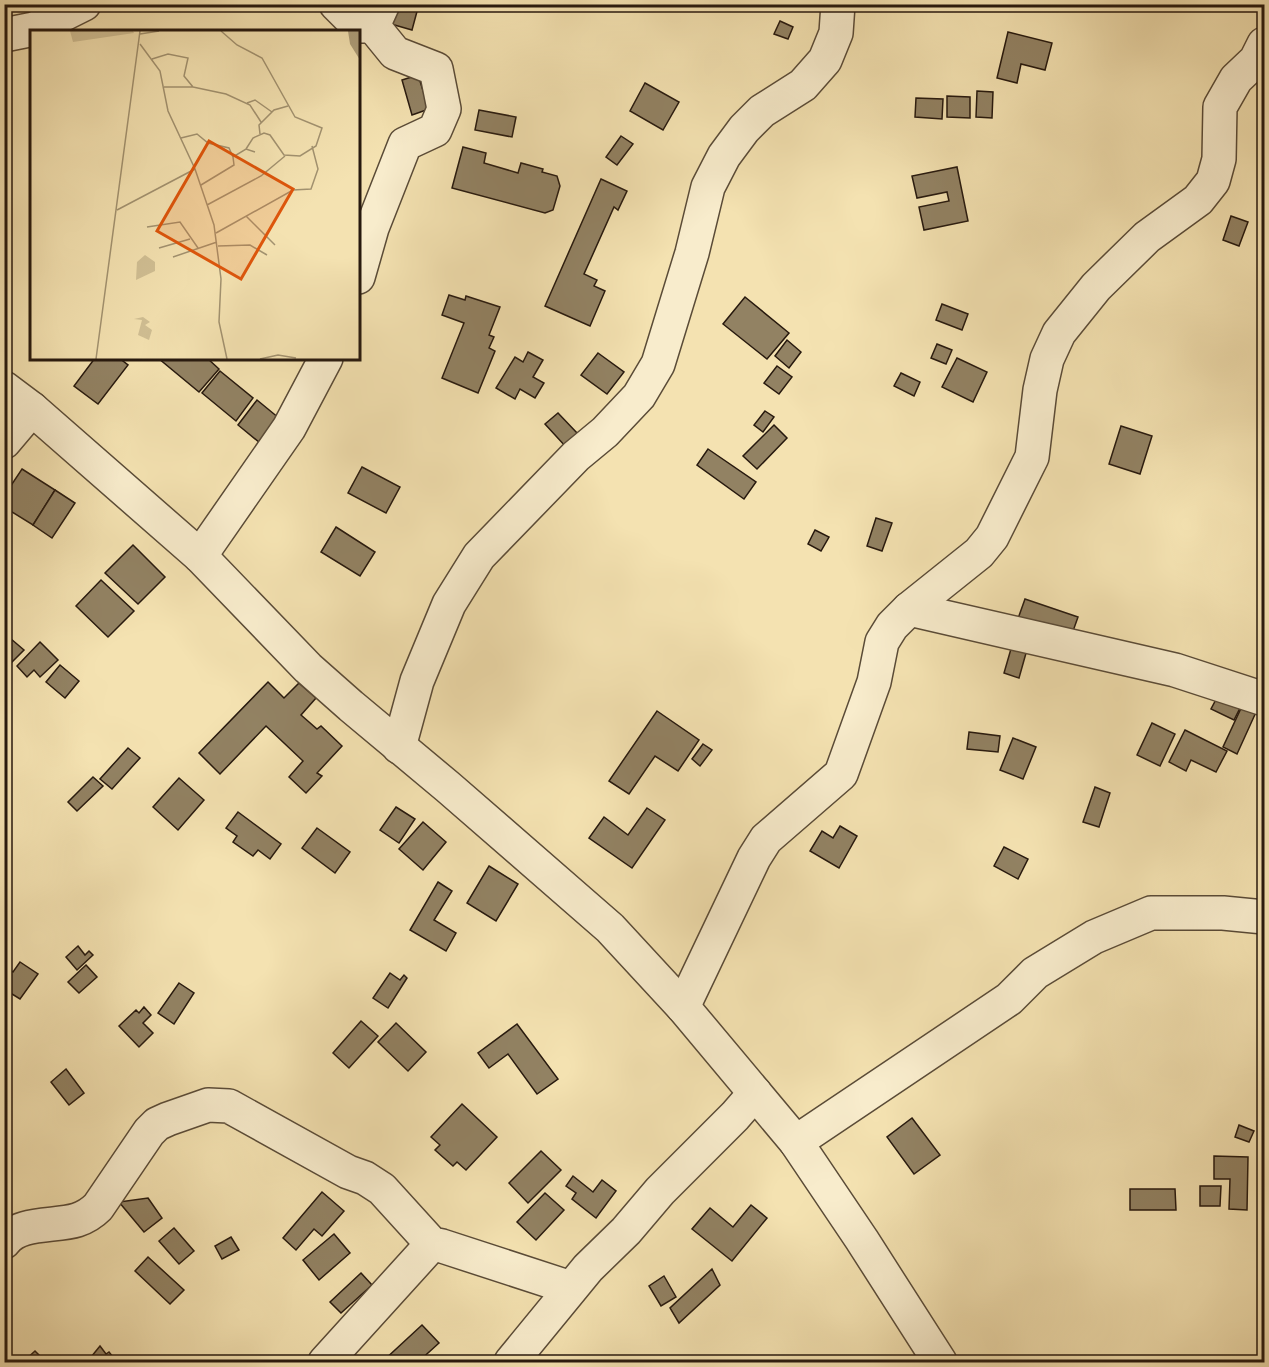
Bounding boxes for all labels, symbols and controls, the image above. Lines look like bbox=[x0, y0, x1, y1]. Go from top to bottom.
inset map bbox=[30, 30, 360, 360]

